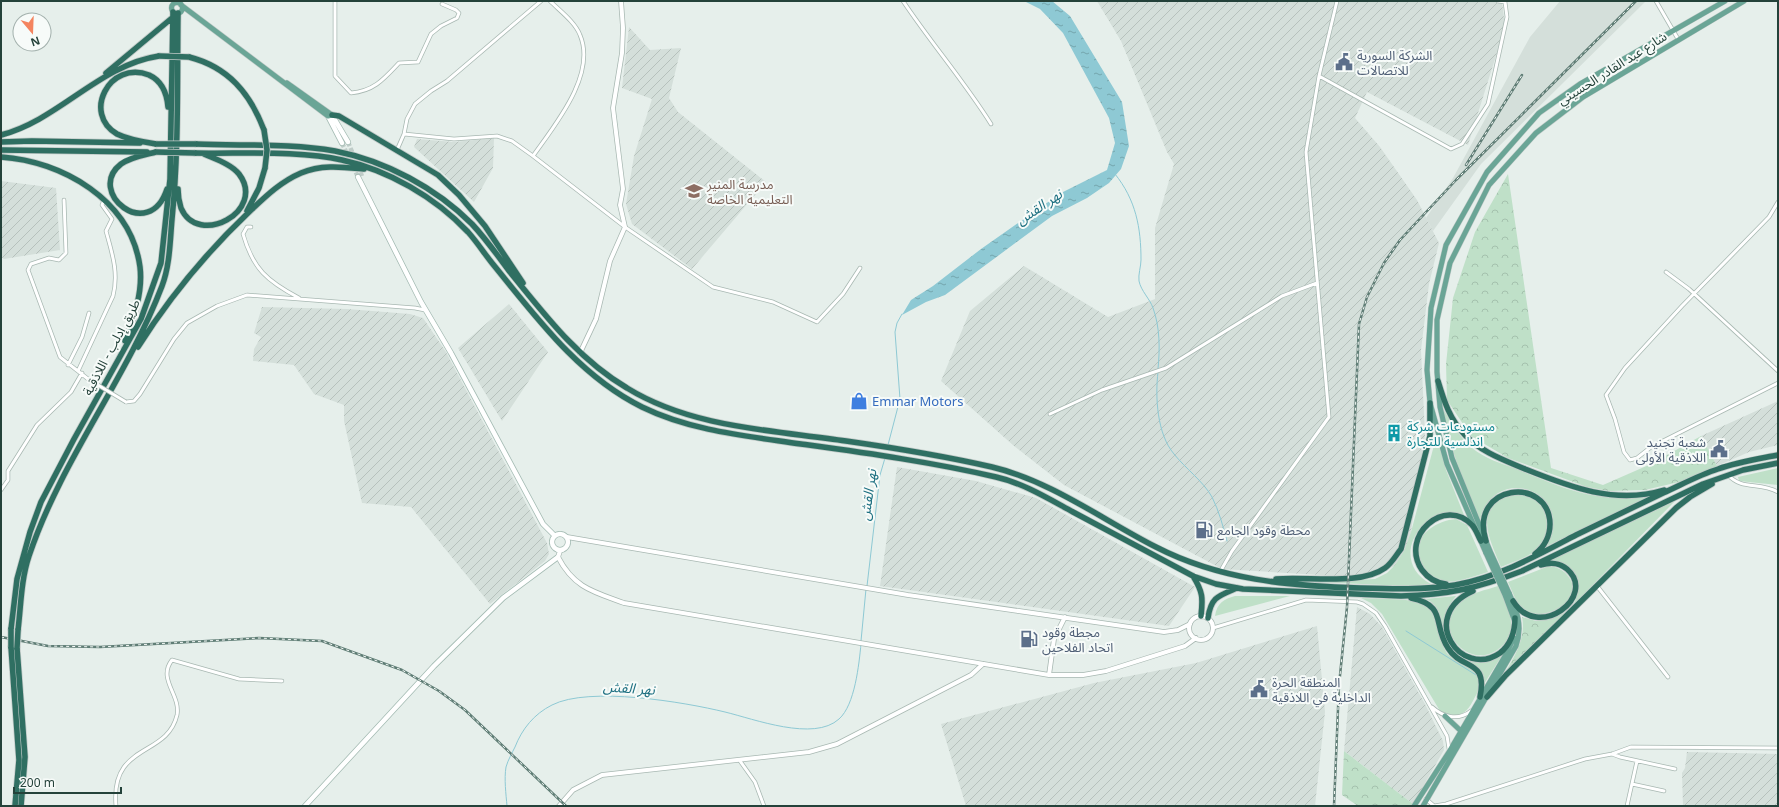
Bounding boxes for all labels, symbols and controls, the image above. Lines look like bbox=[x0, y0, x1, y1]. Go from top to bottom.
north arrow bbox=[12, 12, 52, 52]
street label: شارع عبد القادر الحسيني bbox=[1554, 27, 1671, 111]
text: N bbox=[29, 33, 42, 50]
place label: الشركة السورية للاتصالات bbox=[1357, 46, 1432, 79]
public building icon: الشركة السورية للاتصالات bbox=[1334, 52, 1354, 72]
place label: مدرسة المنير التعليمية الخاصة bbox=[706, 175, 793, 208]
school or university icon: مدرسة المنير التعليمية الخاصة bbox=[684, 181, 704, 201]
water label: نهر القش bbox=[1012, 184, 1066, 229]
street label: طريق إدلب - اللاذقية bbox=[78, 296, 145, 399]
shop icon: Emmar Motors bbox=[849, 391, 869, 411]
place label: Emmar Motors bbox=[872, 392, 963, 410]
place label: مستودعات شركة اندلسية للتجارة bbox=[1407, 417, 1495, 450]
building icon: مستودعات شركة اندلسية للتجارة bbox=[1384, 423, 1404, 443]
place label: شعبة تجنيد اللاذقية الأولى bbox=[1636, 433, 1706, 466]
public building icon: شعبة تجنيد اللاذقية الأولى bbox=[1709, 439, 1729, 459]
water label: نهر القش bbox=[854, 467, 881, 522]
fuel station icon: محطة وقود الجامع bbox=[1194, 520, 1214, 540]
place label: محطة وقود الجامع bbox=[1217, 521, 1311, 541]
place label: مجطة وقود اتحاد الفلاحين bbox=[1042, 623, 1113, 656]
fuel station icon: مجطة وقود اتحاد الفلاحين bbox=[1019, 629, 1039, 649]
place label: المنطقة الحرة الداخلية في اللاذقية bbox=[1272, 673, 1371, 708]
water label: نهر القش bbox=[603, 676, 656, 699]
public building icon: المنطقة الحرة الداخلية في اللاذقية bbox=[1249, 679, 1269, 699]
scale bar bbox=[14, 769, 121, 795]
text: 200 m bbox=[20, 774, 55, 791]

